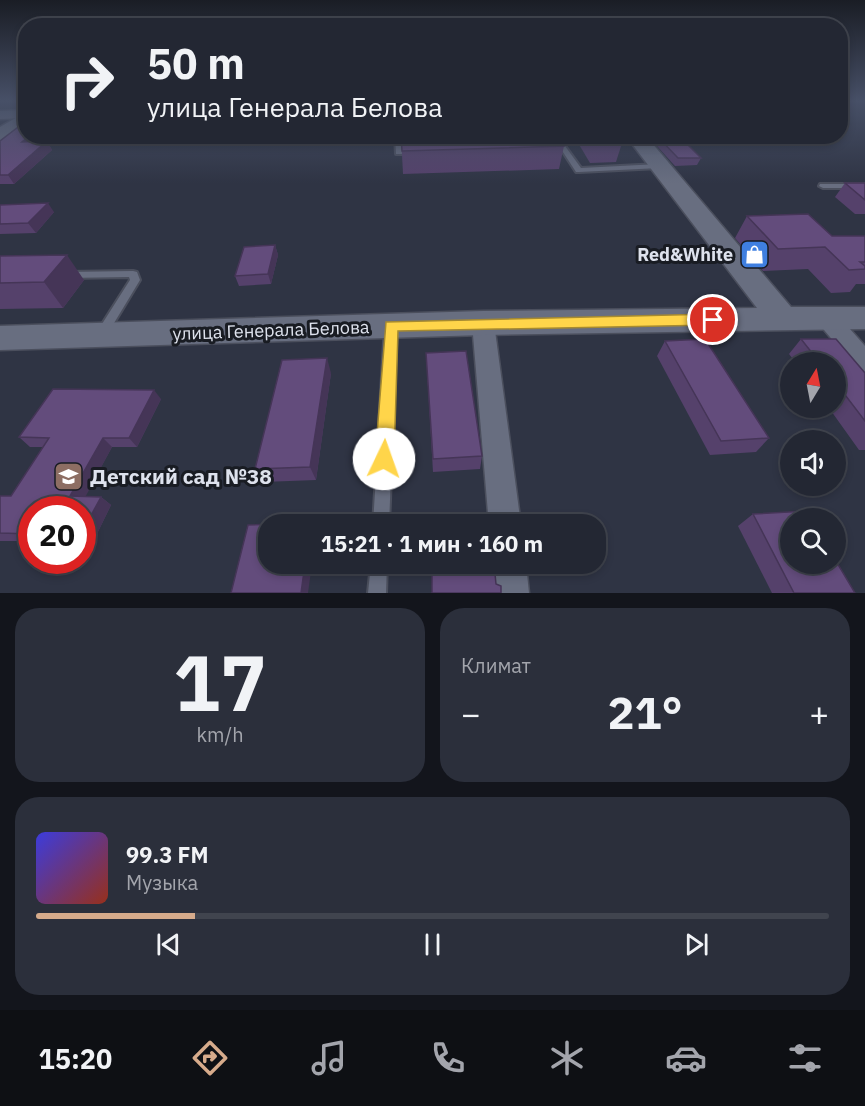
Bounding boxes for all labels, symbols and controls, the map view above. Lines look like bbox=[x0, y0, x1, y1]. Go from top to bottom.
text: 50 m bbox=[147, 36, 245, 91]
icon: right bbox=[48, 42, 126, 120]
text: улица Генерала Белова bbox=[147, 89, 443, 124]
shop icon: Red&White bbox=[738, 238, 770, 270]
place label: Red&White bbox=[637, 243, 733, 266]
pin bbox=[687, 294, 738, 345]
icon: arrive bbox=[696, 303, 729, 336]
street label: улица Генерала Белова bbox=[172, 315, 370, 345]
north arrow bbox=[780, 352, 846, 418]
map controls bbox=[780, 352, 846, 574]
position arrow bbox=[352, 427, 416, 491]
button: sound bbox=[780, 430, 846, 496]
school or university icon: Детский сад №38 bbox=[53, 460, 85, 492]
place label: Детский сад №38 bbox=[90, 462, 272, 490]
speed limit sign: 20 bbox=[18, 496, 96, 574]
button: search bbox=[780, 508, 846, 574]
text: 15:21 · 1 мин · 160 m bbox=[321, 529, 543, 558]
text: 17 bbox=[173, 631, 267, 732]
text: Климат bbox=[461, 652, 531, 679]
text: 21° bbox=[607, 683, 683, 741]
text: − bbox=[461, 692, 481, 735]
text: + bbox=[809, 692, 829, 735]
text: km/h bbox=[196, 721, 244, 748]
text: 99.3 FM bbox=[126, 840, 209, 869]
text: Музыка bbox=[126, 869, 198, 896]
icon: previous bbox=[152, 928, 185, 961]
icon: pause bbox=[416, 928, 449, 961]
icon: next bbox=[680, 928, 713, 961]
icon: directions bbox=[189, 1037, 231, 1079]
icon: music bbox=[308, 1037, 350, 1079]
icon: phone bbox=[427, 1037, 469, 1079]
icon: climate bbox=[546, 1037, 588, 1079]
icon: car bbox=[665, 1037, 707, 1079]
icon: filters bbox=[784, 1037, 826, 1079]
text: 15:20 bbox=[39, 1041, 112, 1076]

